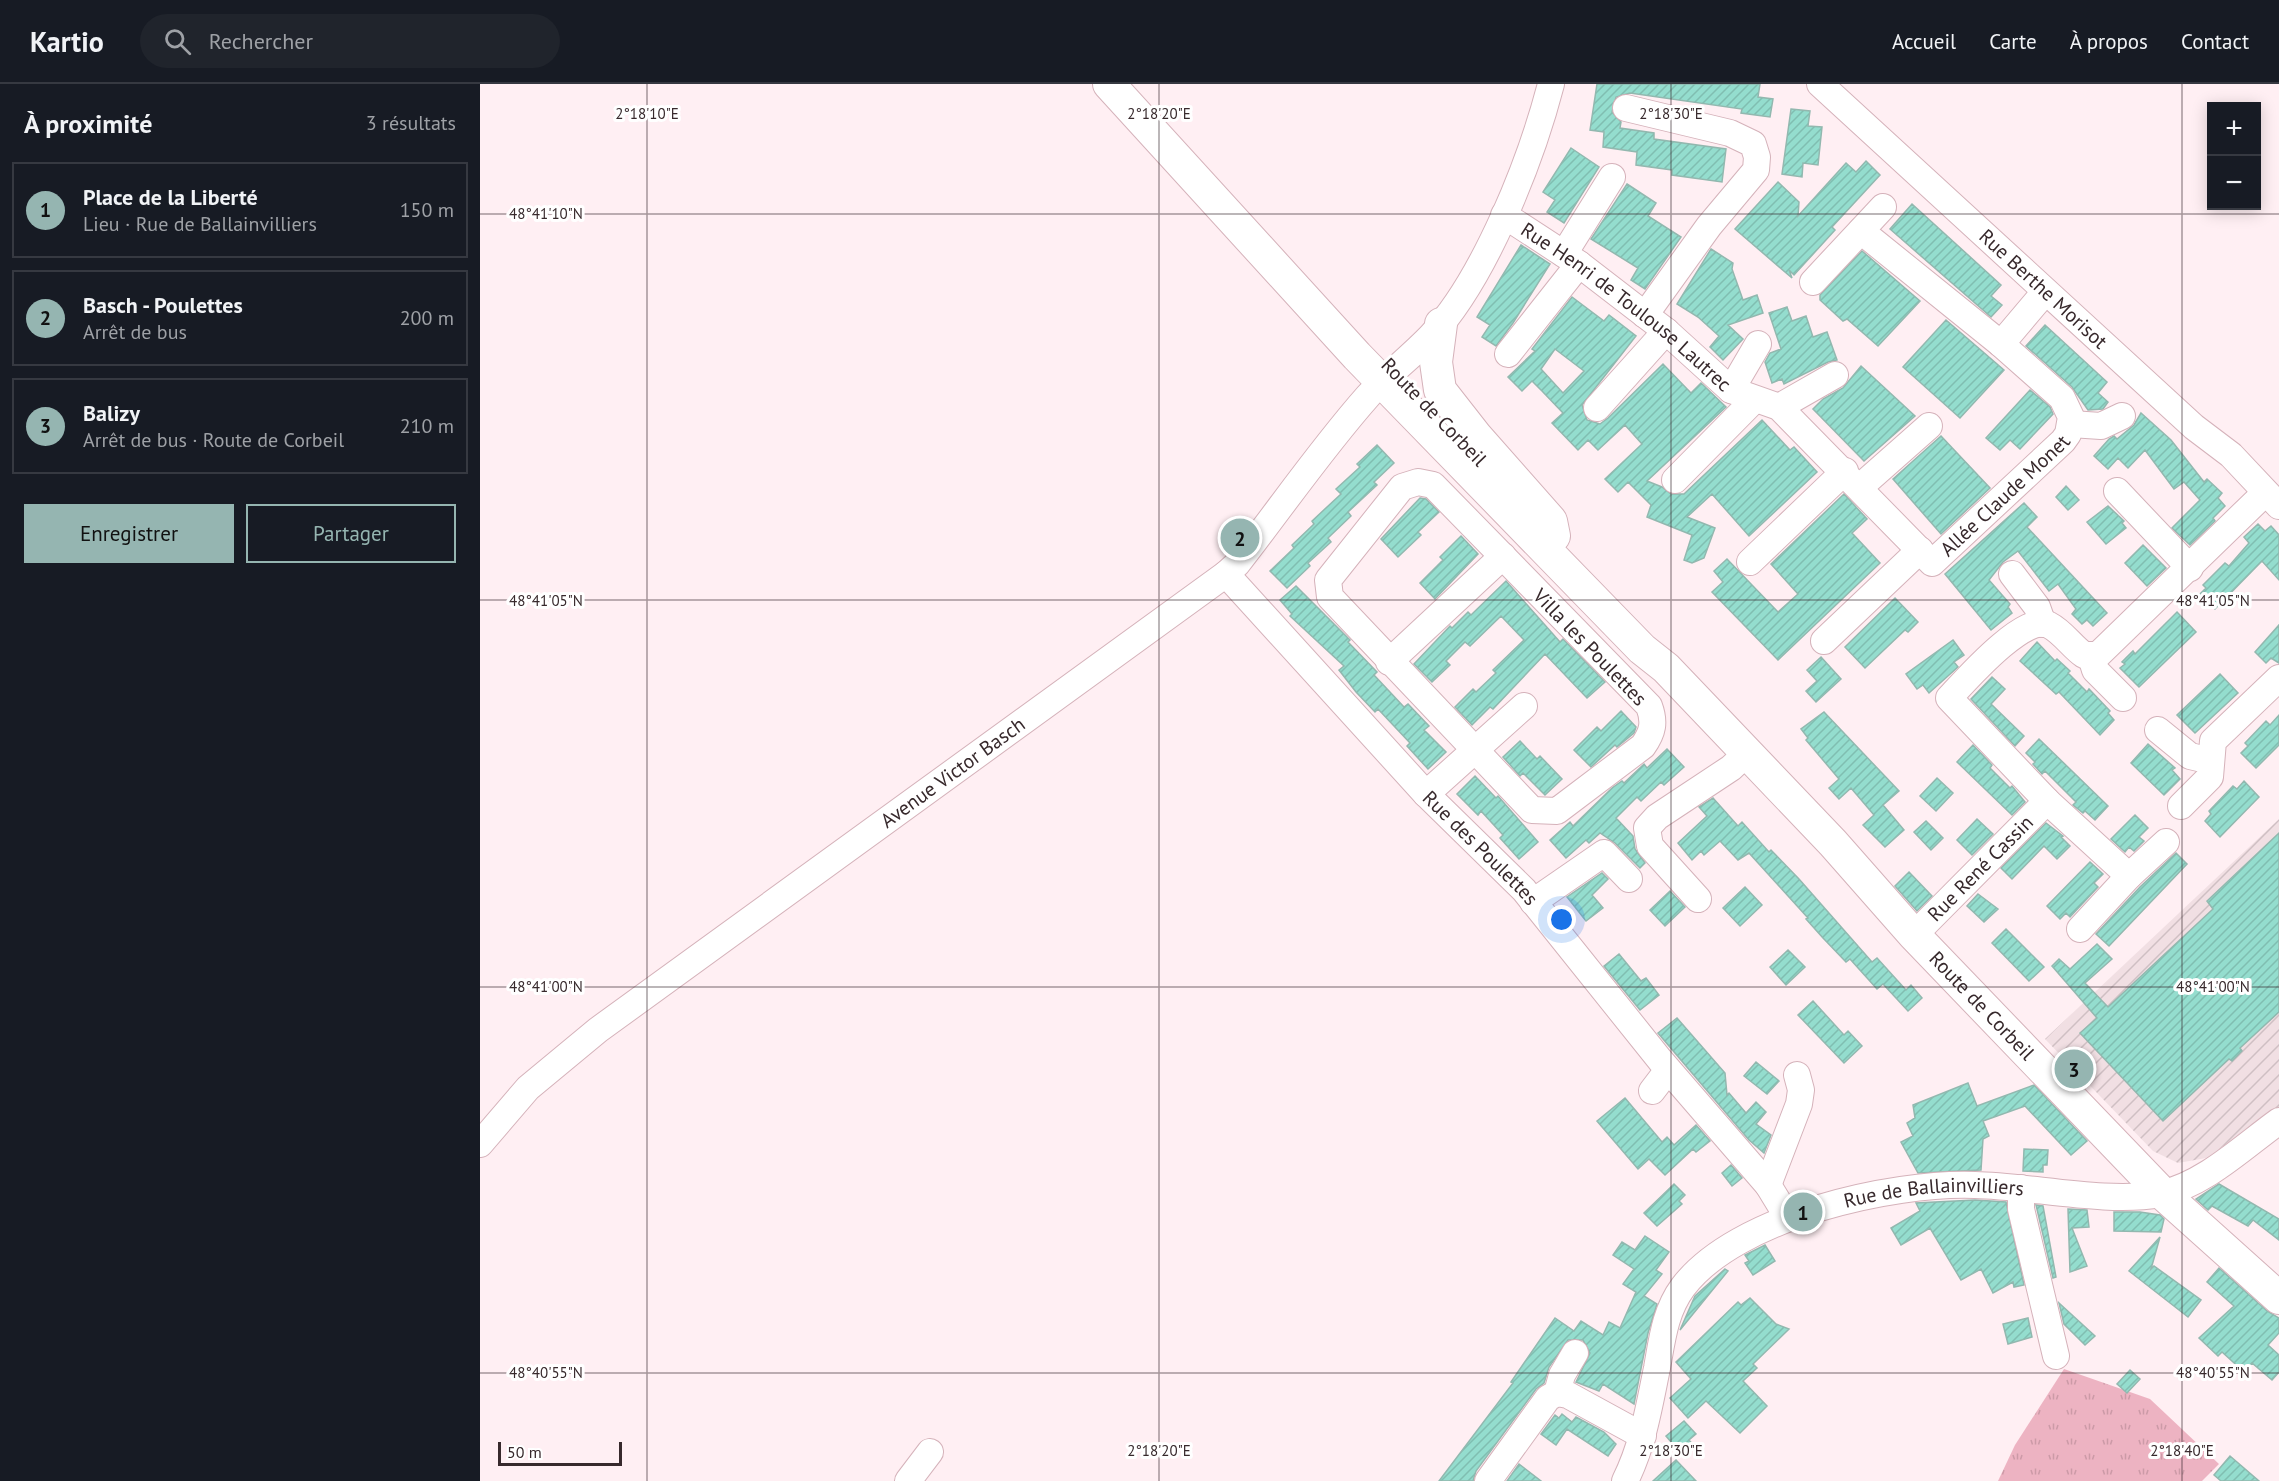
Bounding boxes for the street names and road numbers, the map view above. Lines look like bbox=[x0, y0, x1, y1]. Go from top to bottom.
street label: Rue Henri de Toulouse Lautrec bbox=[1516, 217, 1737, 397]
street label: Rue Berthe Morisot bbox=[1974, 223, 2113, 354]
street label: Route de Corbeil bbox=[1376, 352, 1492, 472]
street label: Allée Claude Monet bbox=[1935, 430, 2076, 562]
street label: Villa les Poulettes bbox=[1527, 582, 1653, 711]
street label: Avenue Victor Basch bbox=[875, 711, 1030, 834]
street label: Rue des Poulettes bbox=[1417, 785, 1544, 910]
street label: Rue René Cassin bbox=[1922, 810, 2039, 927]
street label: Route de Corbeil bbox=[1924, 946, 2040, 1066]
street label: Rue de Ballainvilliers bbox=[1841, 1172, 2025, 1214]

